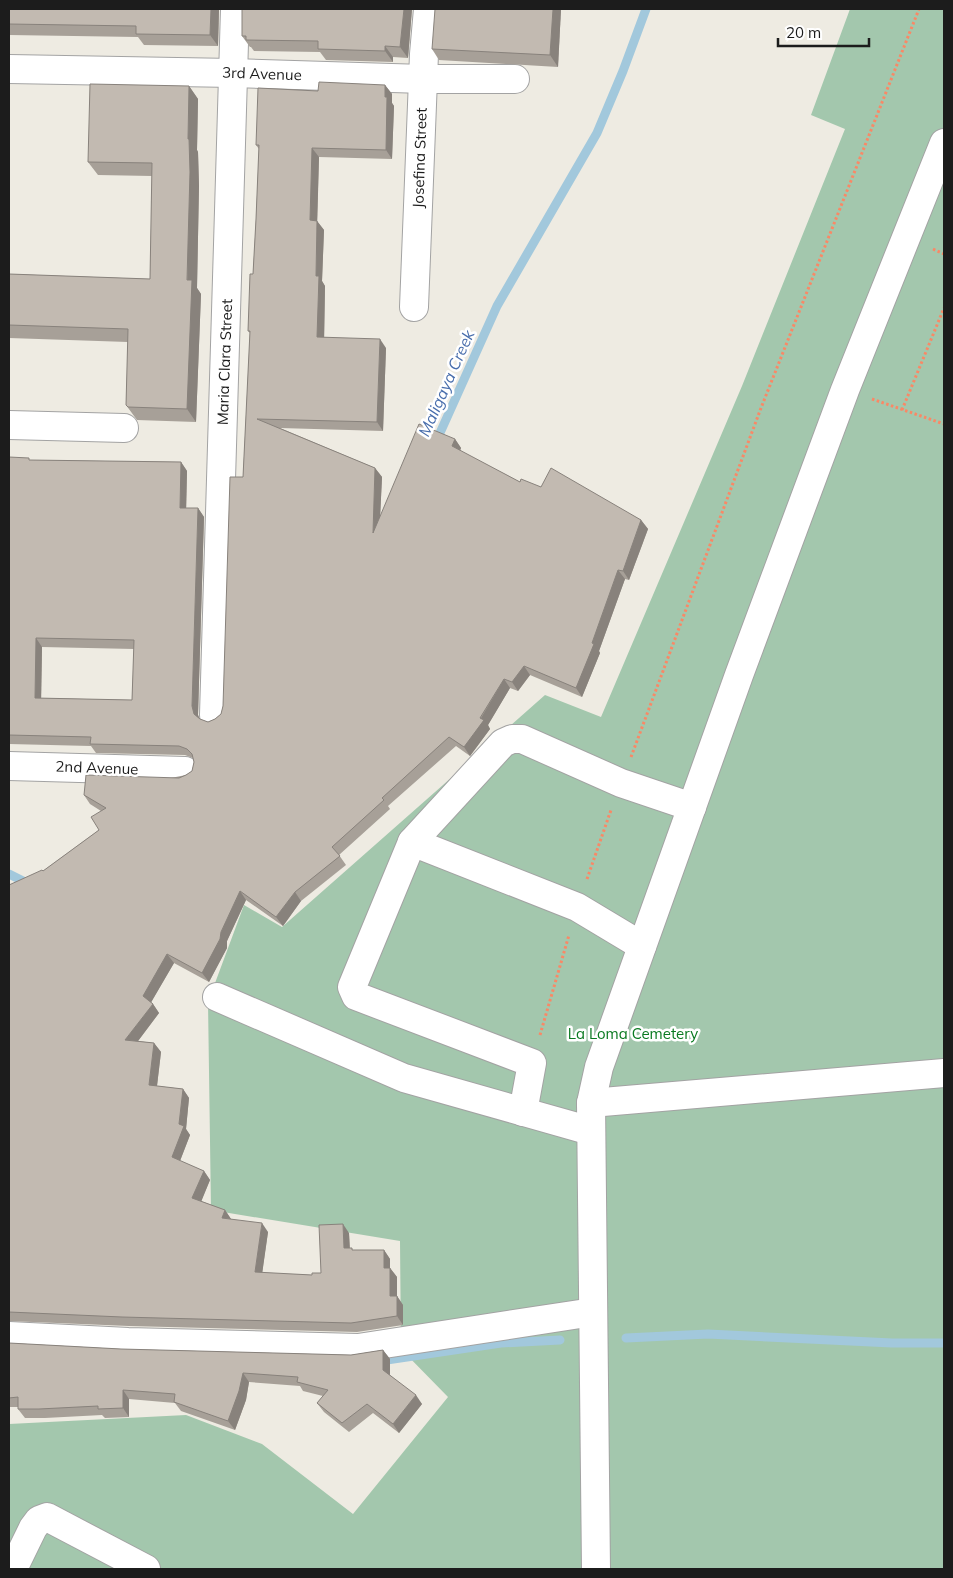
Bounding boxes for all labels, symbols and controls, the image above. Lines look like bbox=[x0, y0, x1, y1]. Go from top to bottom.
scale bar bbox=[778, 15, 869, 47]
text: 20 m bbox=[786, 23, 821, 42]
street label: 3rd Avenue bbox=[222, 63, 302, 84]
street label: Josefina Street bbox=[408, 107, 431, 209]
street label: Maria Clara Street bbox=[213, 298, 236, 425]
water label: Maligaya Creek bbox=[414, 326, 479, 439]
street label: 2nd Avenue bbox=[55, 757, 139, 778]
park label: La Loma Cemetery bbox=[568, 1024, 698, 1043]

